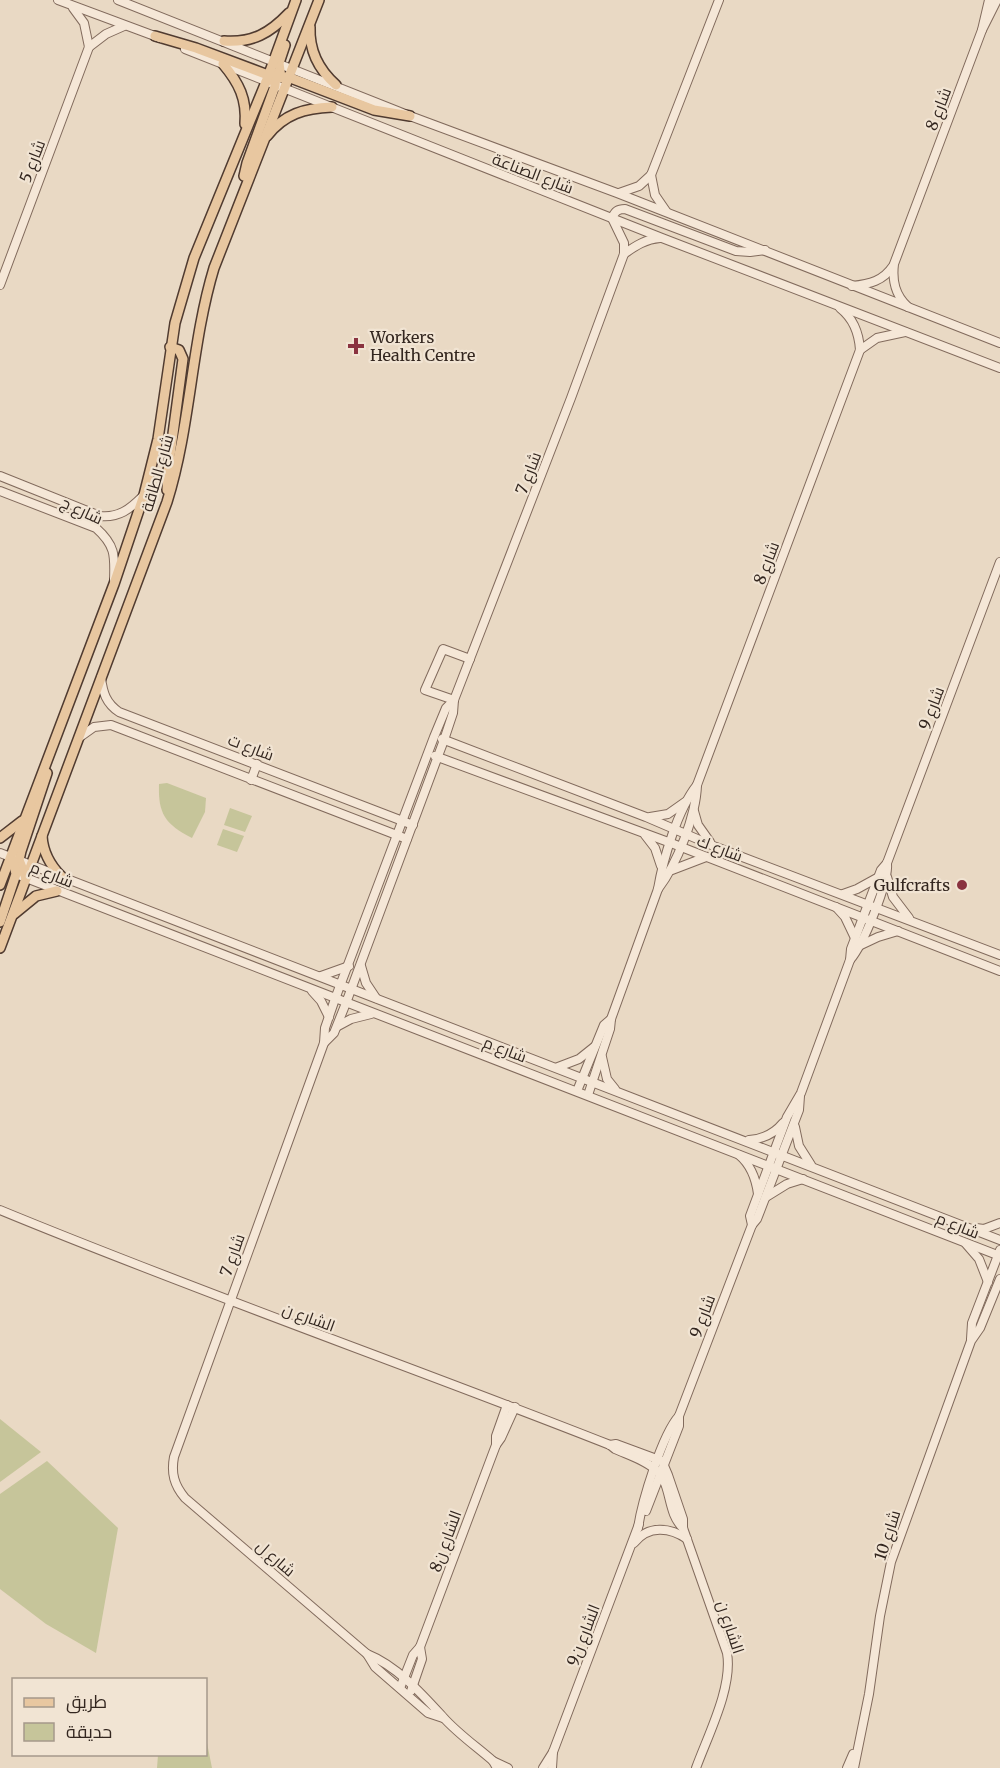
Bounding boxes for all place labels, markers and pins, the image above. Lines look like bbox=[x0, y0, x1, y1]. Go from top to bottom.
place label: Workers Health Centre bbox=[369, 327, 475, 365]
marker: Workers Health Centre bbox=[347, 337, 365, 355]
place label: Gulfcrafts bbox=[874, 875, 950, 895]
marker: Gulfcrafts bbox=[955, 878, 969, 892]

